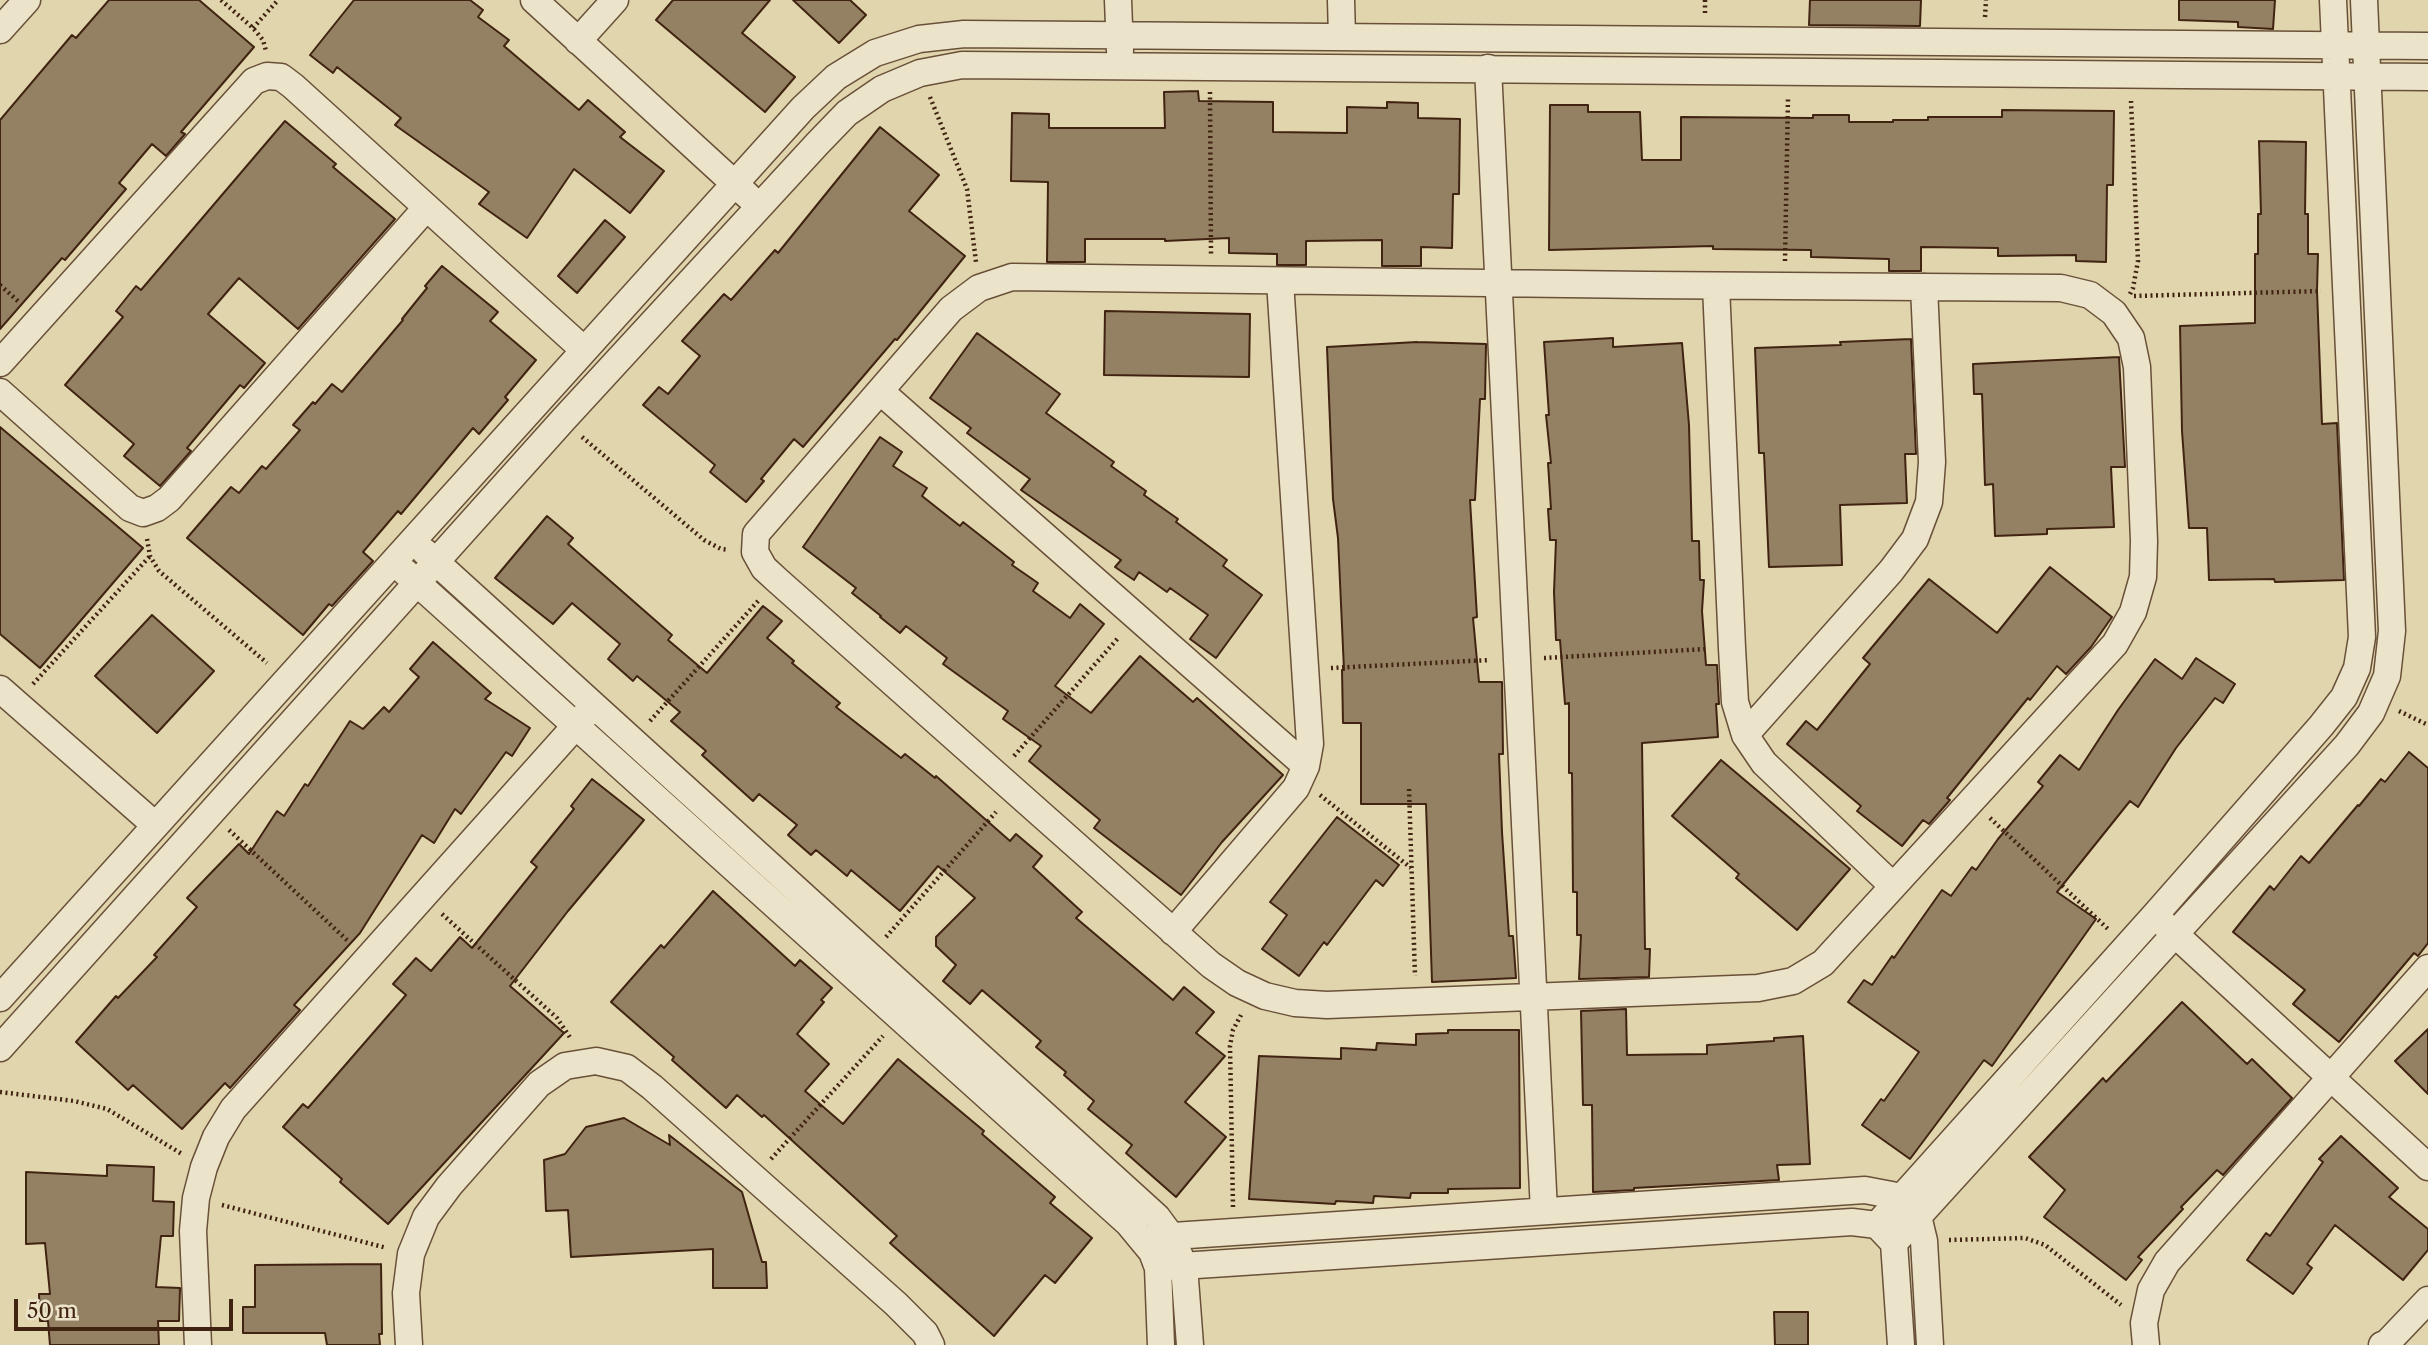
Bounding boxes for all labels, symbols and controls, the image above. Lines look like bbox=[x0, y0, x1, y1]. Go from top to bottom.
scale bar bbox=[18, 1286, 236, 1330]
text: 50 m bbox=[27, 1298, 77, 1323]

